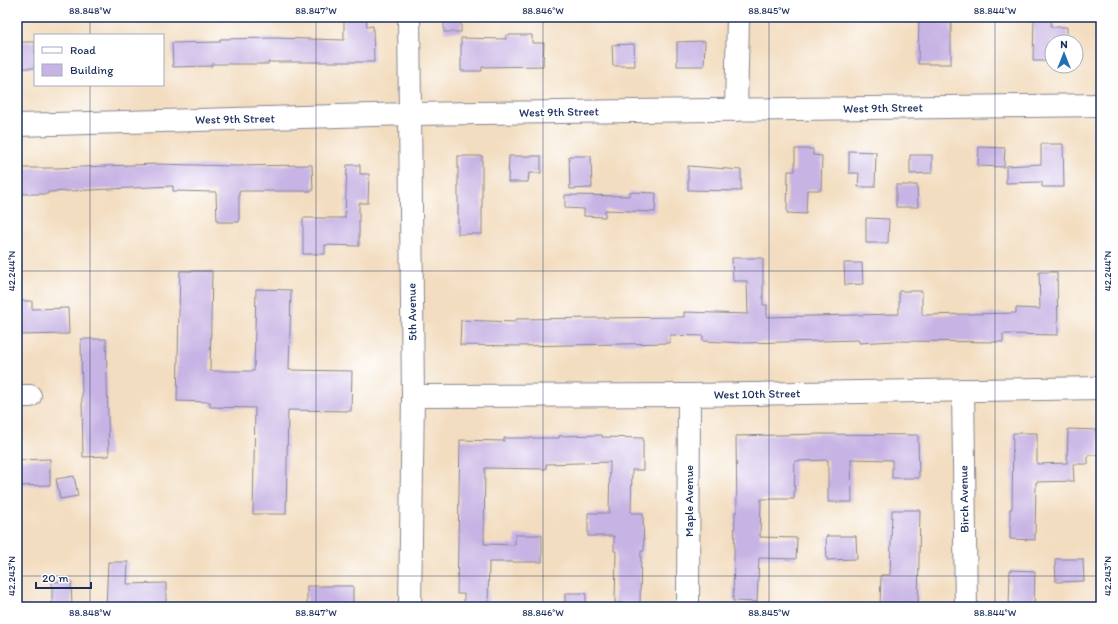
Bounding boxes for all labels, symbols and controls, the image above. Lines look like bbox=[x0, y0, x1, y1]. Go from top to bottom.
text: 88.848°W bbox=[69, 4, 111, 17]
text: 88.847°W bbox=[295, 4, 337, 17]
text: 88.846°W bbox=[522, 4, 564, 17]
text: 88.845°W bbox=[748, 4, 790, 17]
text: 88.844°W bbox=[974, 4, 1017, 17]
legend bbox=[34, 34, 164, 86]
north arrow bbox=[1044, 34, 1084, 74]
text: N bbox=[1060, 38, 1068, 51]
text: Road bbox=[70, 43, 96, 57]
text: Building bbox=[70, 63, 114, 77]
street label: West 9th Street bbox=[843, 100, 924, 116]
street label: West 9th Street bbox=[519, 104, 600, 120]
street label: West 9th Street bbox=[195, 111, 276, 127]
text: 42.244°N bbox=[5, 250, 18, 291]
text: 42.244°N bbox=[1101, 250, 1114, 291]
street label: 5th Avenue bbox=[404, 283, 420, 341]
street label: West 10th Street bbox=[714, 386, 801, 402]
street label: Maple Avenue bbox=[682, 465, 696, 537]
street label: Birch Avenue bbox=[956, 465, 972, 533]
text: 42.243°N bbox=[5, 556, 18, 596]
text: 42.243°N bbox=[1101, 556, 1114, 596]
scale bar bbox=[36, 564, 91, 590]
text: 20 m bbox=[42, 571, 69, 585]
text: 88.848°W bbox=[69, 606, 111, 619]
text: 88.847°W bbox=[295, 606, 337, 619]
text: 88.846°W bbox=[522, 606, 564, 619]
text: 88.845°W bbox=[748, 606, 790, 619]
text: 88.844°W bbox=[974, 606, 1017, 619]

